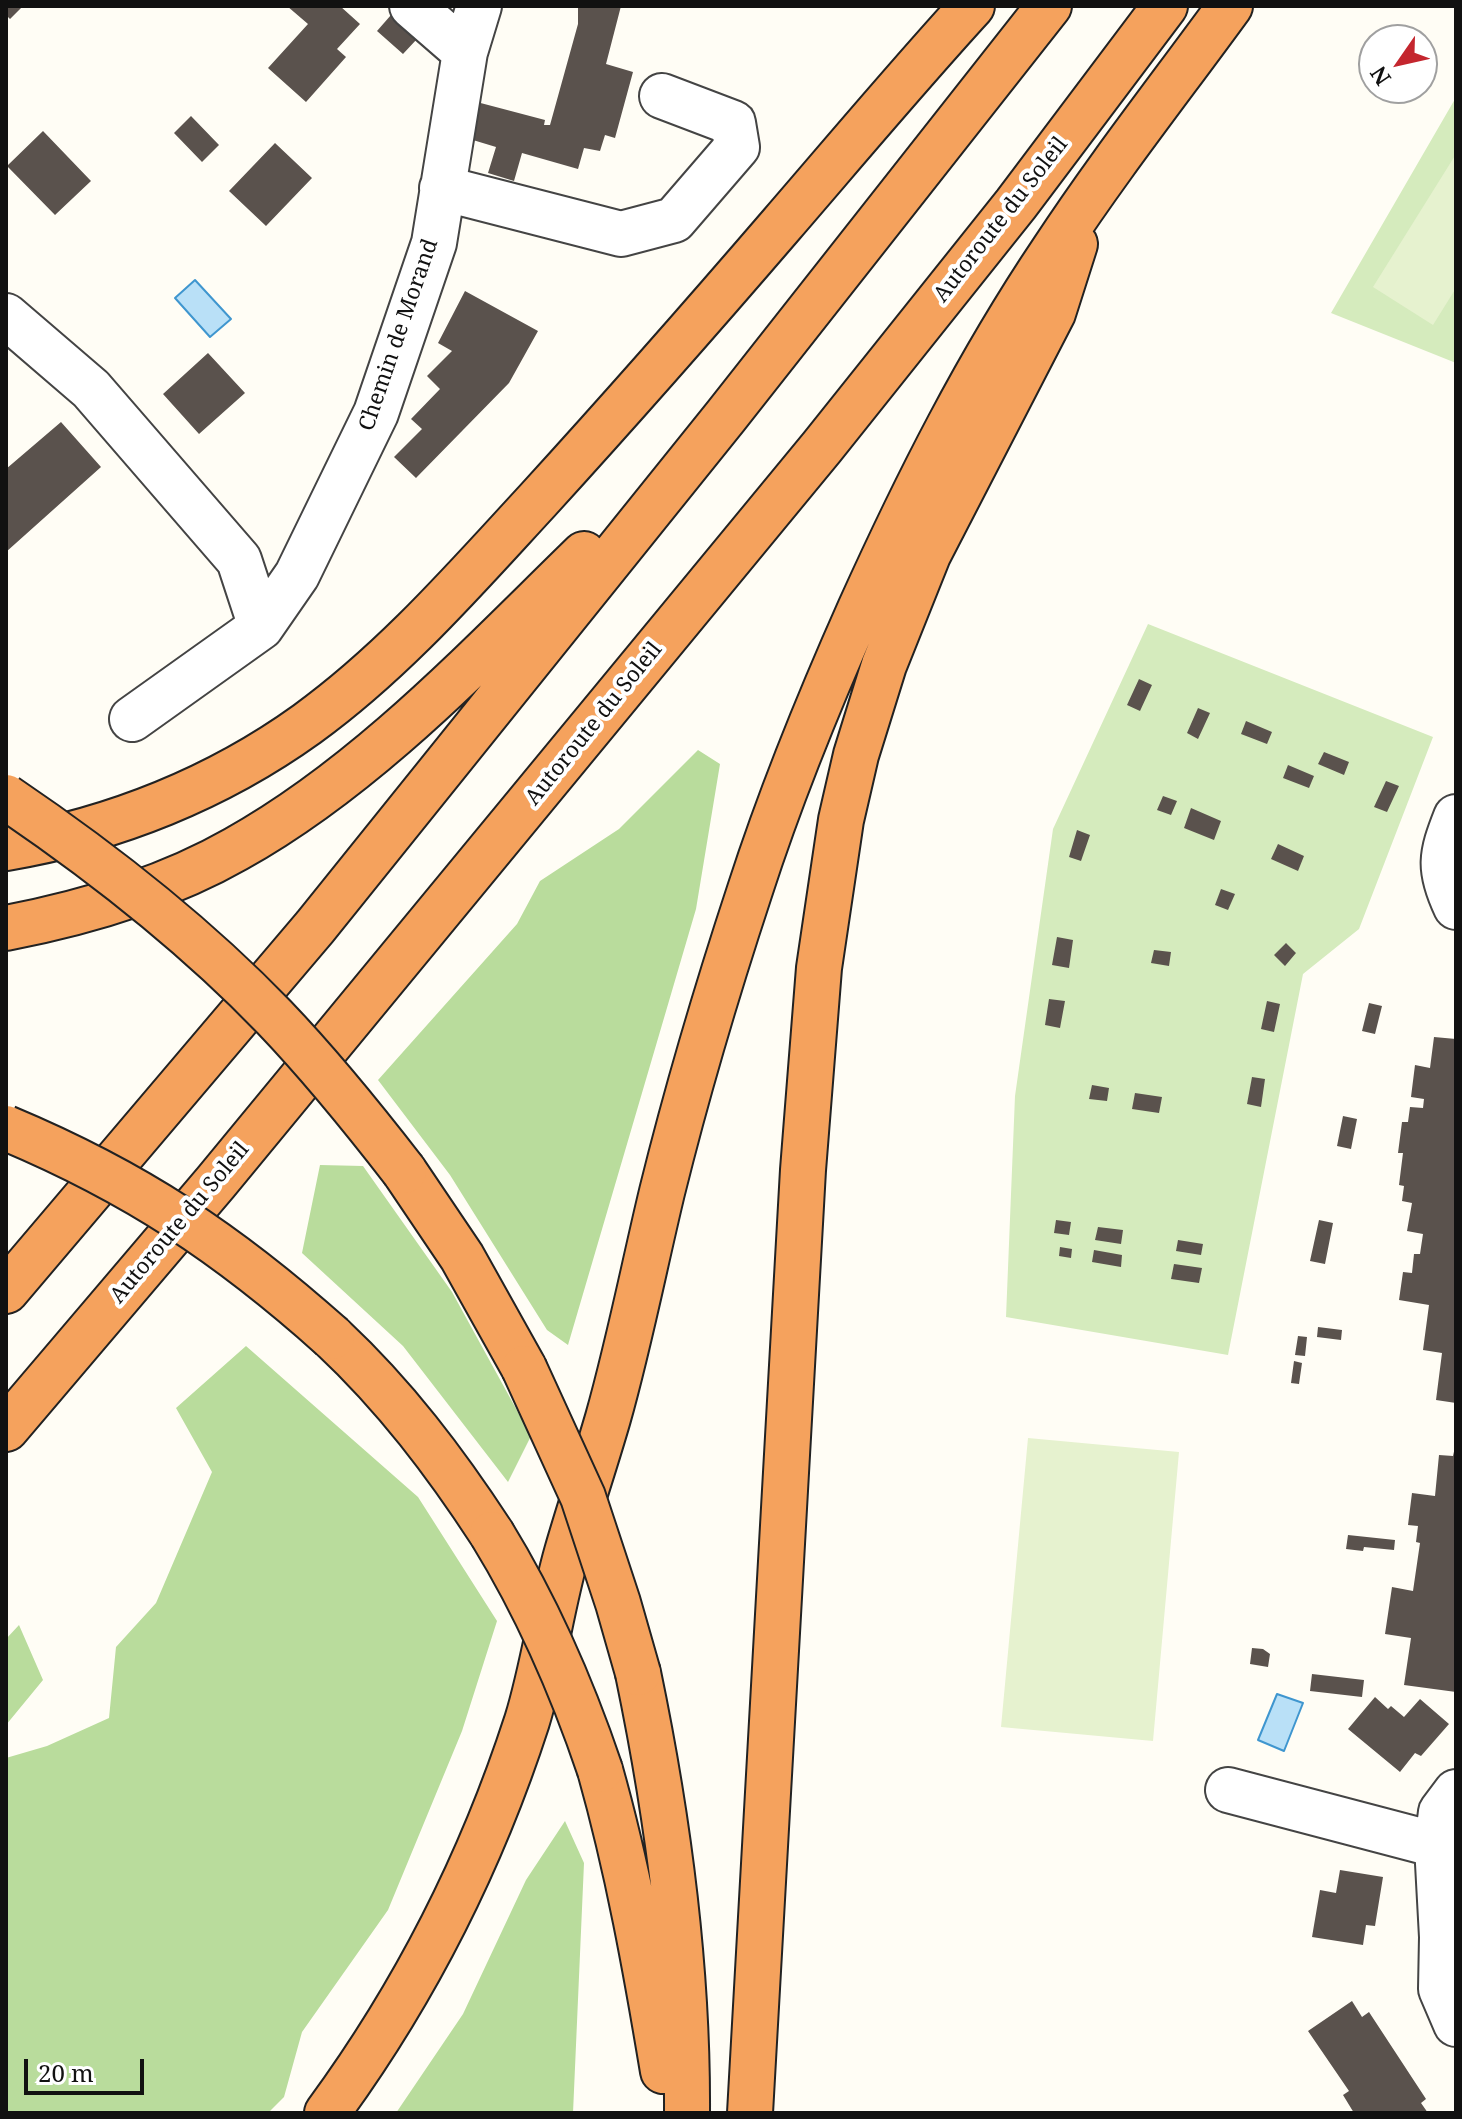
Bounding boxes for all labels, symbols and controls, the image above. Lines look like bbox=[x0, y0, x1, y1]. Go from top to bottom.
north arrow bbox=[1358, 24, 1438, 104]
text: N bbox=[1362, 61, 1397, 92]
street label: Autoroute du Soleil bbox=[928, 132, 1074, 308]
street label: Chemin de Morand bbox=[354, 236, 444, 434]
street label: Autoroute du Soleil bbox=[520, 637, 668, 811]
street label: Autoroute du Soleil bbox=[105, 1137, 255, 1309]
scale bar bbox=[28, 2043, 148, 2093]
text: 20 m bbox=[38, 2056, 94, 2089]

